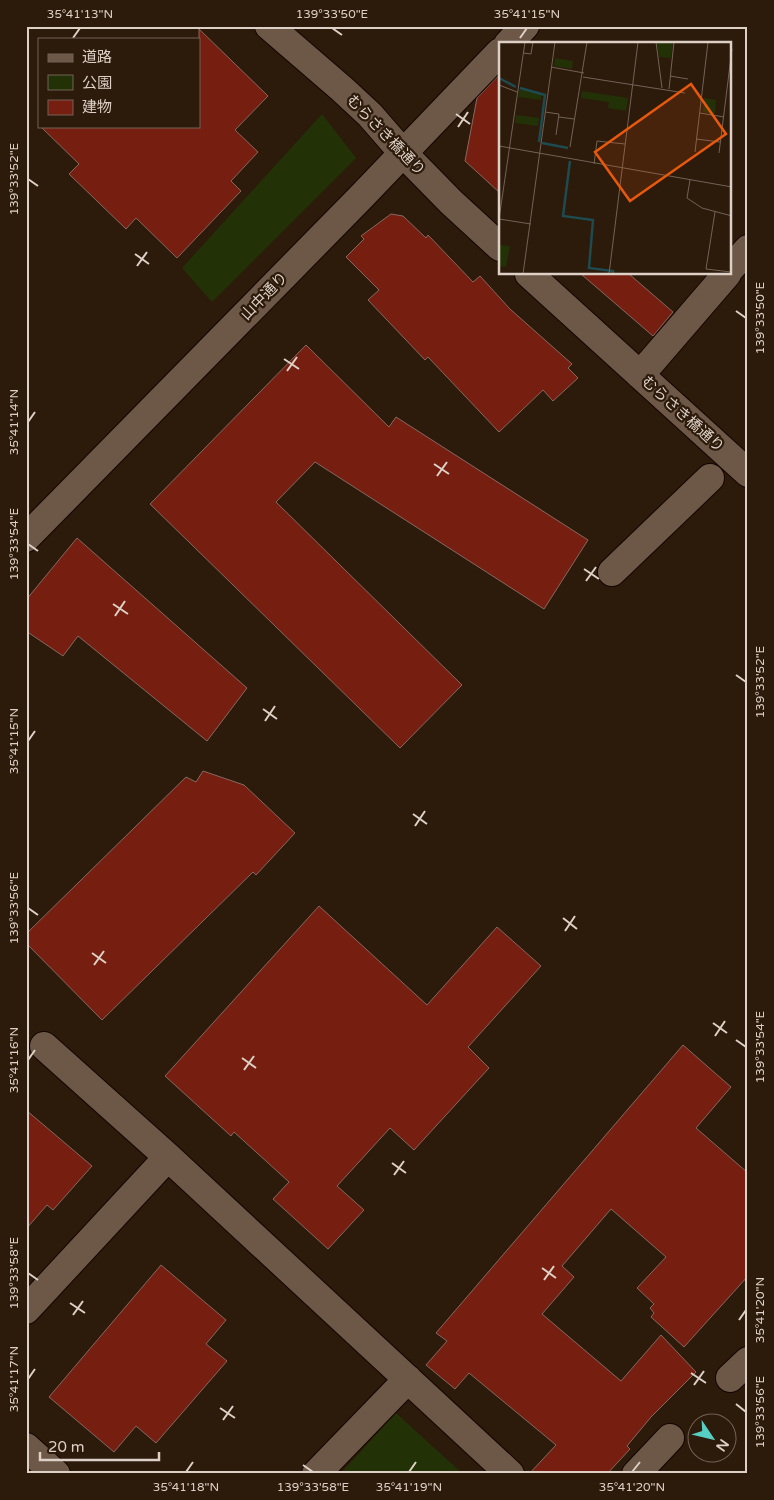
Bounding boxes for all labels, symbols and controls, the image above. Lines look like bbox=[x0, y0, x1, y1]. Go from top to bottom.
text: 35°41'13"N bbox=[47, 7, 113, 21]
text: 139°33'50"E bbox=[296, 7, 369, 21]
text: 35°41'15"N bbox=[494, 7, 560, 21]
legend bbox=[38, 38, 200, 128]
inset map bbox=[499, 42, 732, 275]
text: 道路 bbox=[82, 48, 112, 66]
text: 公園 bbox=[82, 74, 112, 92]
street label: むらさき橋通り bbox=[343, 91, 429, 179]
text: 建物 bbox=[82, 98, 112, 116]
text: 139°33'52"E bbox=[7, 142, 21, 215]
street label: 山中通り bbox=[237, 268, 291, 324]
text: 139°33'50"E bbox=[753, 281, 767, 354]
street label: むらさき橋通り bbox=[638, 372, 728, 456]
text: 35°41'14"N bbox=[7, 389, 21, 455]
text: 139°33'54"E bbox=[7, 507, 21, 580]
text: 139°33'52"E bbox=[753, 645, 767, 718]
text: 35°41'15"N bbox=[7, 708, 21, 774]
text: 139°33'56"E bbox=[7, 871, 21, 944]
text: 139°33'54"E bbox=[753, 1010, 767, 1083]
text: 35°41'16"N bbox=[7, 1027, 21, 1093]
text: 139°33'58"E bbox=[7, 1236, 21, 1309]
text: 35°41'20"N bbox=[753, 1277, 767, 1343]
text: 35°41'17"N bbox=[7, 1346, 21, 1412]
text: 139°33'56"E bbox=[753, 1375, 767, 1448]
north arrow bbox=[686, 1412, 736, 1462]
scale bar bbox=[40, 1430, 159, 1462]
text: N bbox=[712, 1436, 732, 1455]
text: 20 m bbox=[48, 1438, 85, 1456]
text: 35°41'18"N bbox=[153, 1480, 219, 1494]
text: 139°33'58"E bbox=[277, 1480, 350, 1494]
text: 35°41'19"N bbox=[376, 1480, 442, 1494]
text: 35°41'20"N bbox=[599, 1480, 665, 1494]

